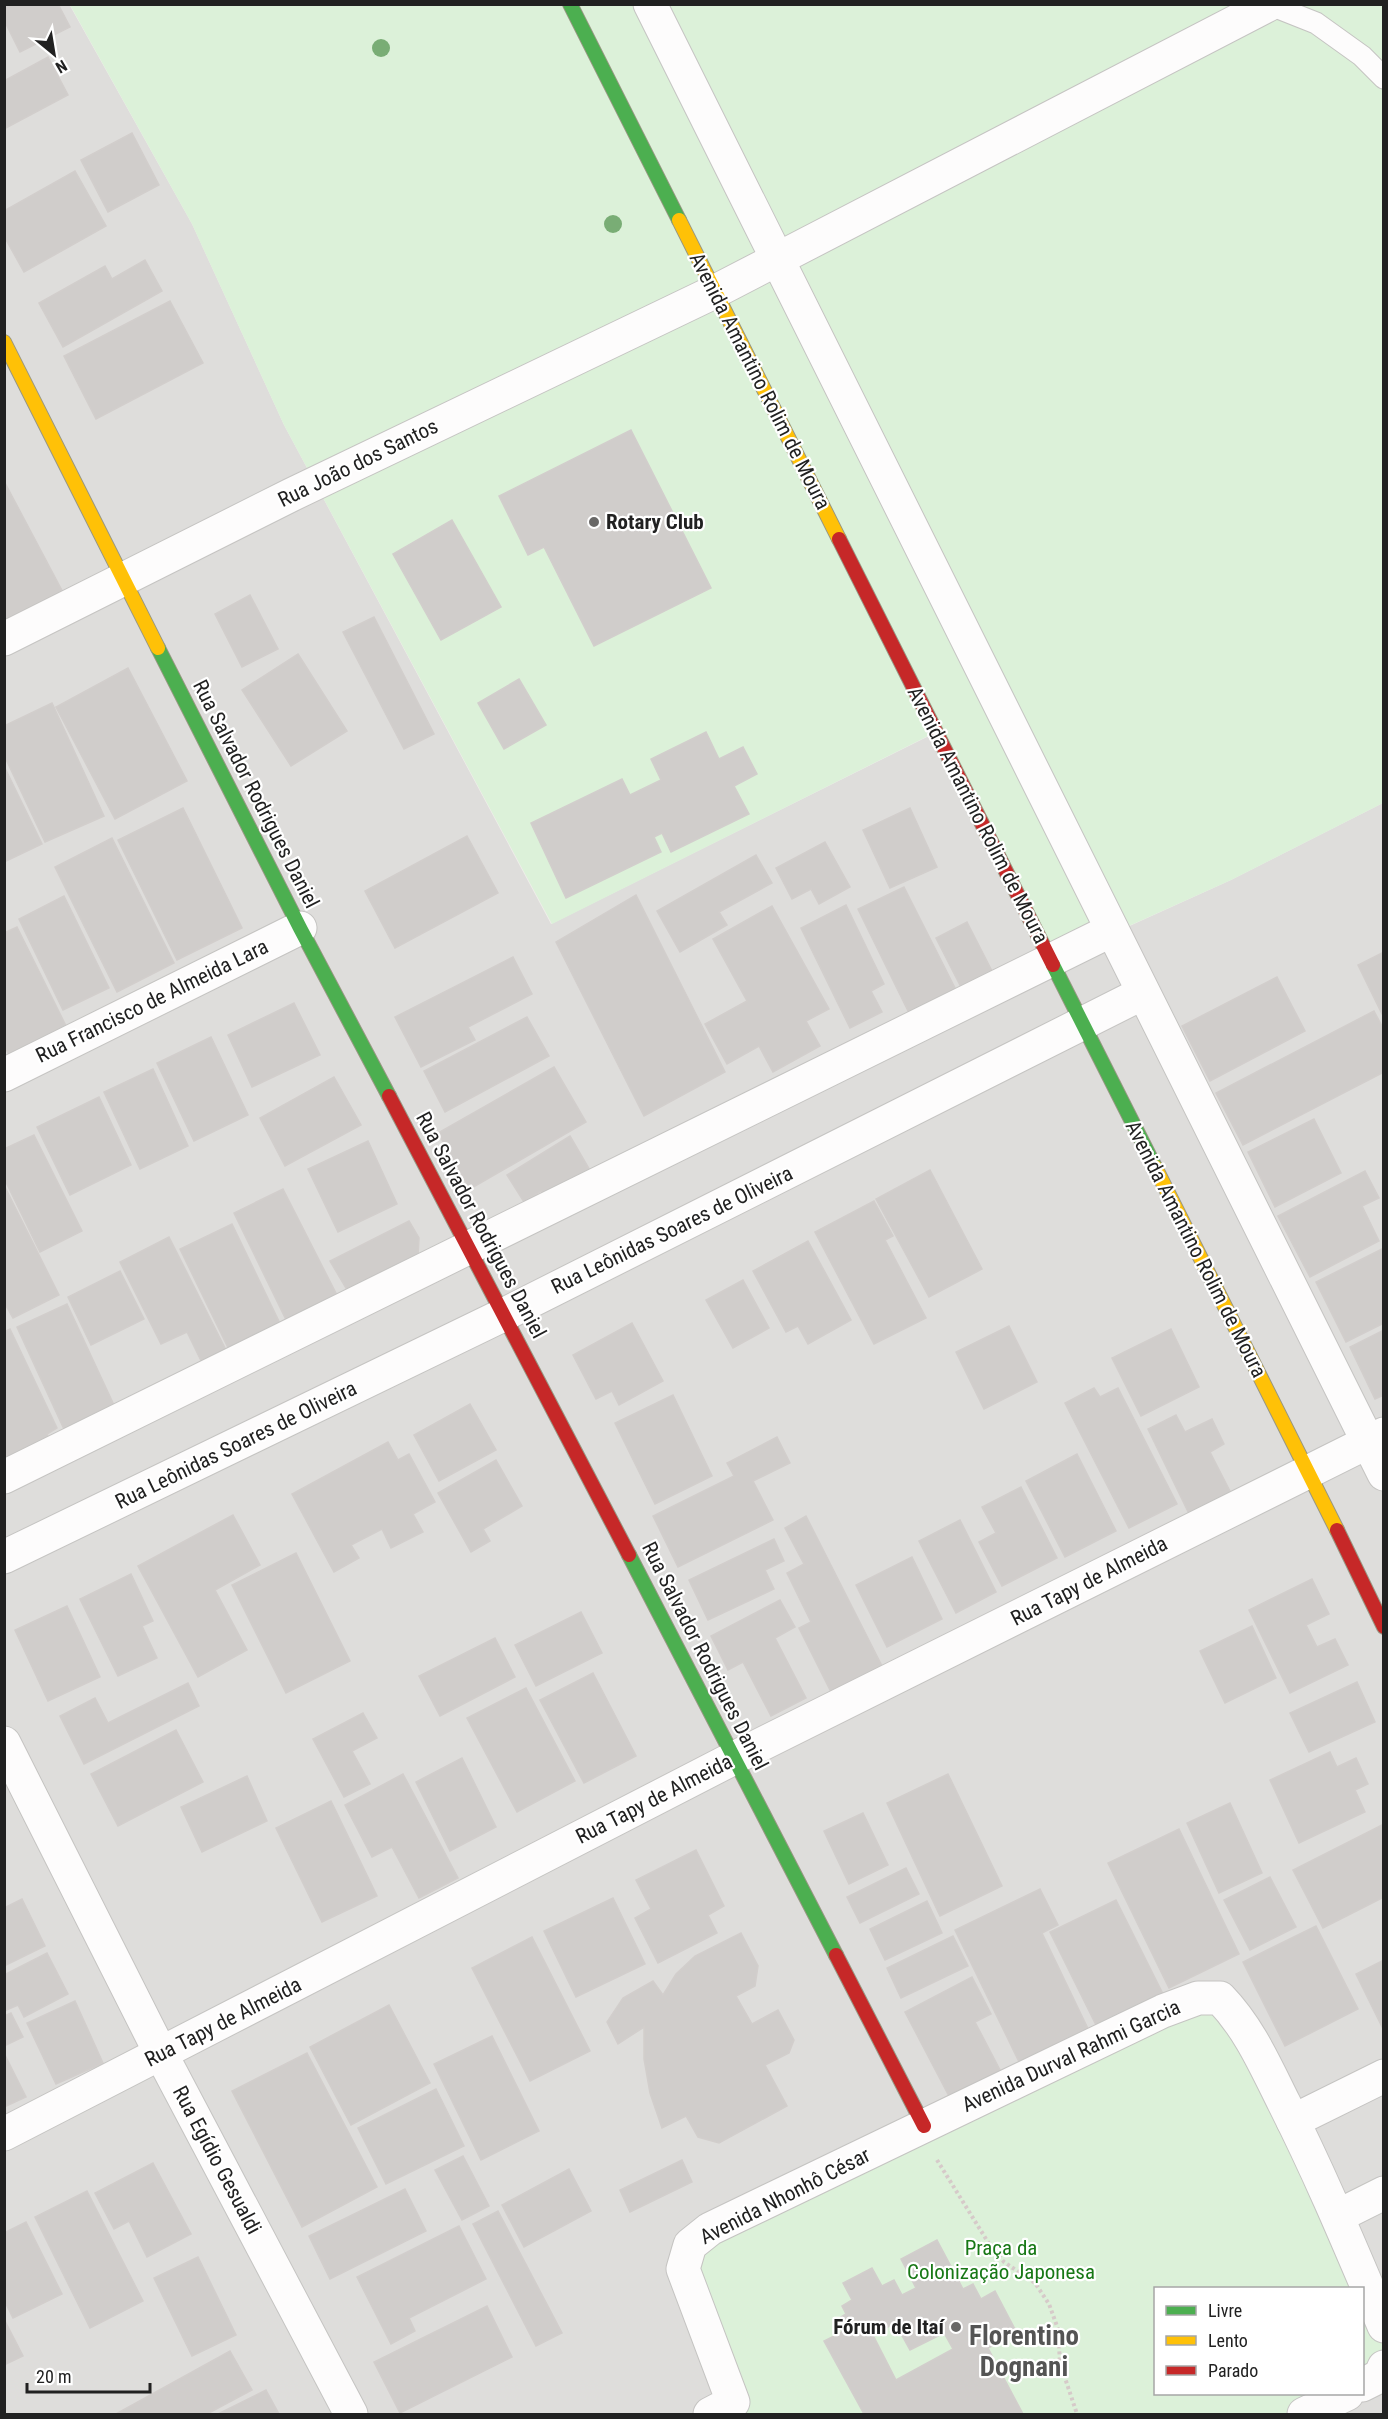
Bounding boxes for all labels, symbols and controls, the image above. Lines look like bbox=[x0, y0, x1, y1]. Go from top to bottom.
north arrow bbox=[24, 24, 84, 84]
text: N bbox=[52, 56, 70, 77]
street label: Avenida Amantino Rolim de Moura bbox=[685, 249, 835, 513]
street label: Rua João dos Santos bbox=[274, 414, 442, 512]
place label: Rotary Club bbox=[606, 510, 704, 534]
marker: Rotary Club bbox=[587, 515, 601, 529]
street label: Rua Salvador Rodrigues Daniel bbox=[188, 676, 324, 912]
street label: Avenida Amantino Rolim de Moura bbox=[903, 683, 1053, 947]
street label: Rua Francisco de Almeida Lara bbox=[32, 934, 272, 1068]
street label: Rua Salvador Rodrigues Daniel bbox=[411, 1108, 551, 1342]
street label: Avenida Amantino Rolim de Moura bbox=[1121, 1117, 1271, 1381]
street label: Rua Leônidas Soares de Oliveira bbox=[548, 1161, 796, 1299]
street label: Rua Leônidas Soares de Oliveira bbox=[112, 1376, 360, 1514]
street label: Rua Tapy de Almeida bbox=[1007, 1531, 1171, 1631]
street label: Rua Salvador Rodrigues Daniel bbox=[637, 1538, 773, 1774]
street label: Rua Tapy de Almeida bbox=[572, 1749, 736, 1849]
street label: Rua Tapy de Almeida bbox=[141, 1972, 305, 2072]
street label: Avenida Durval Rahmi Garcia bbox=[958, 1995, 1184, 2117]
street label: Rua Egídio Gesualdi bbox=[168, 2082, 266, 2238]
street label: Avenida Nhonhô César bbox=[696, 2143, 874, 2249]
park label: Praça da Colonização Japonesa bbox=[907, 2236, 1095, 2284]
legend bbox=[1154, 2287, 1364, 2395]
text: Livre bbox=[1208, 2300, 1242, 2321]
place label: Fórum de Itaí bbox=[833, 2315, 945, 2339]
marker: Fórum de Itaí bbox=[949, 2320, 963, 2334]
district label: Florentino Dognani bbox=[969, 2320, 1079, 2383]
text: Lento bbox=[1208, 2330, 1248, 2351]
scale bar bbox=[27, 2356, 150, 2394]
text: Parado bbox=[1208, 2360, 1258, 2381]
text: 20 m bbox=[36, 2366, 71, 2387]

